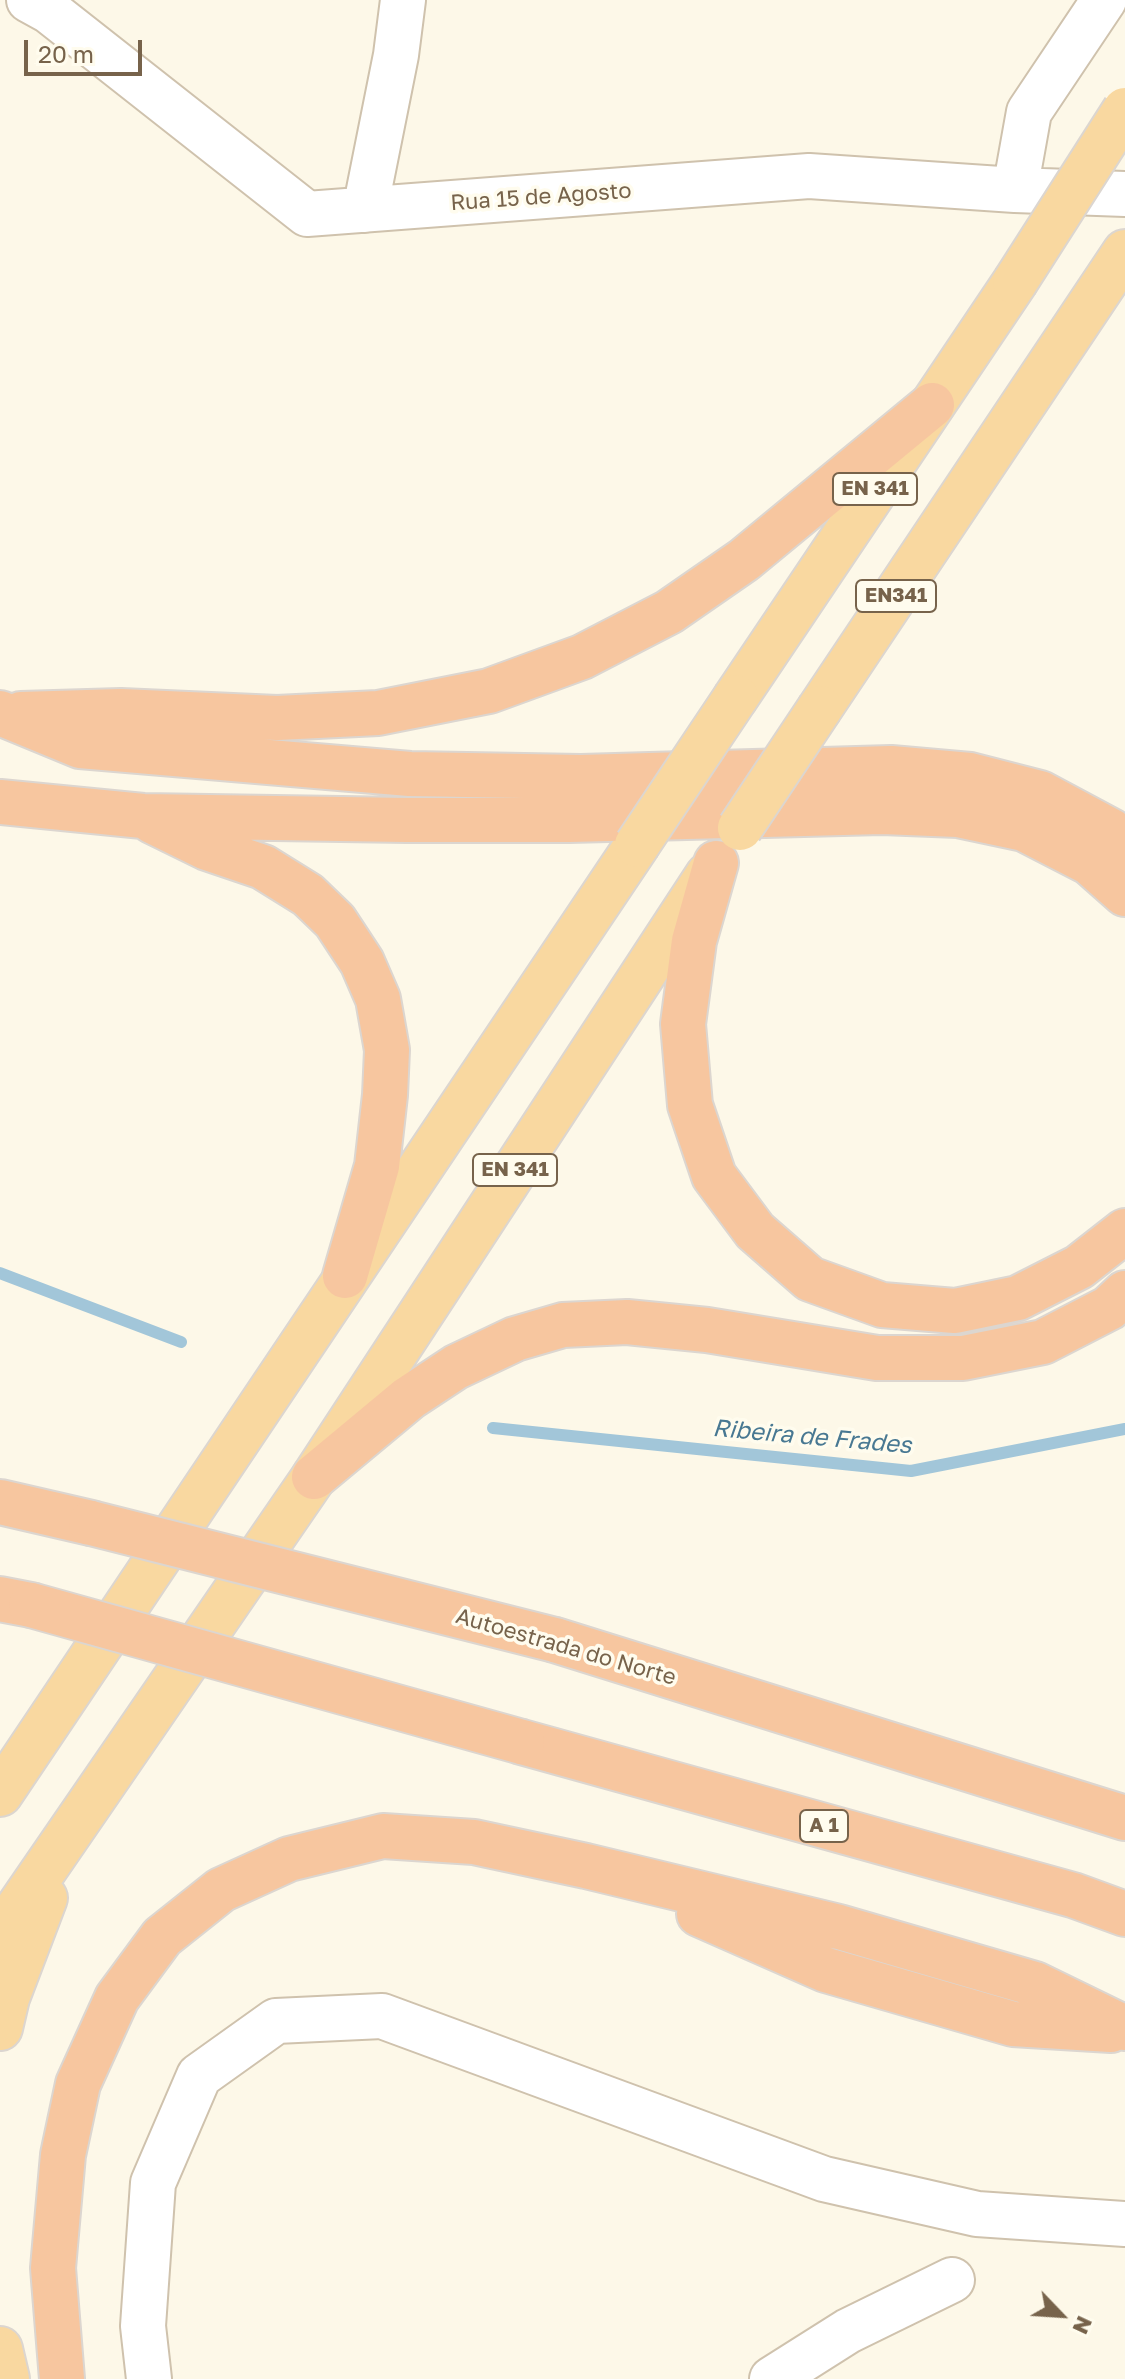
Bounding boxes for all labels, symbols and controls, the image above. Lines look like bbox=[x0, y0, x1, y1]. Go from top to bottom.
scale bar bbox=[28, 24, 146, 74]
text: 20 m bbox=[38, 39, 94, 68]
street label: Rua 15 de Agosto bbox=[450, 178, 632, 216]
road number: EN 341 bbox=[833, 473, 917, 505]
road number: EN341 bbox=[856, 580, 936, 612]
road number: EN 341 bbox=[473, 1154, 557, 1186]
water label: Ribeira de Frades bbox=[711, 1414, 913, 1460]
street label: Autoestrada do Norte bbox=[453, 1603, 679, 1691]
road number: A 1 bbox=[800, 1810, 848, 1842]
north arrow bbox=[1021, 2275, 1101, 2355]
text: N bbox=[1067, 2312, 1099, 2339]

